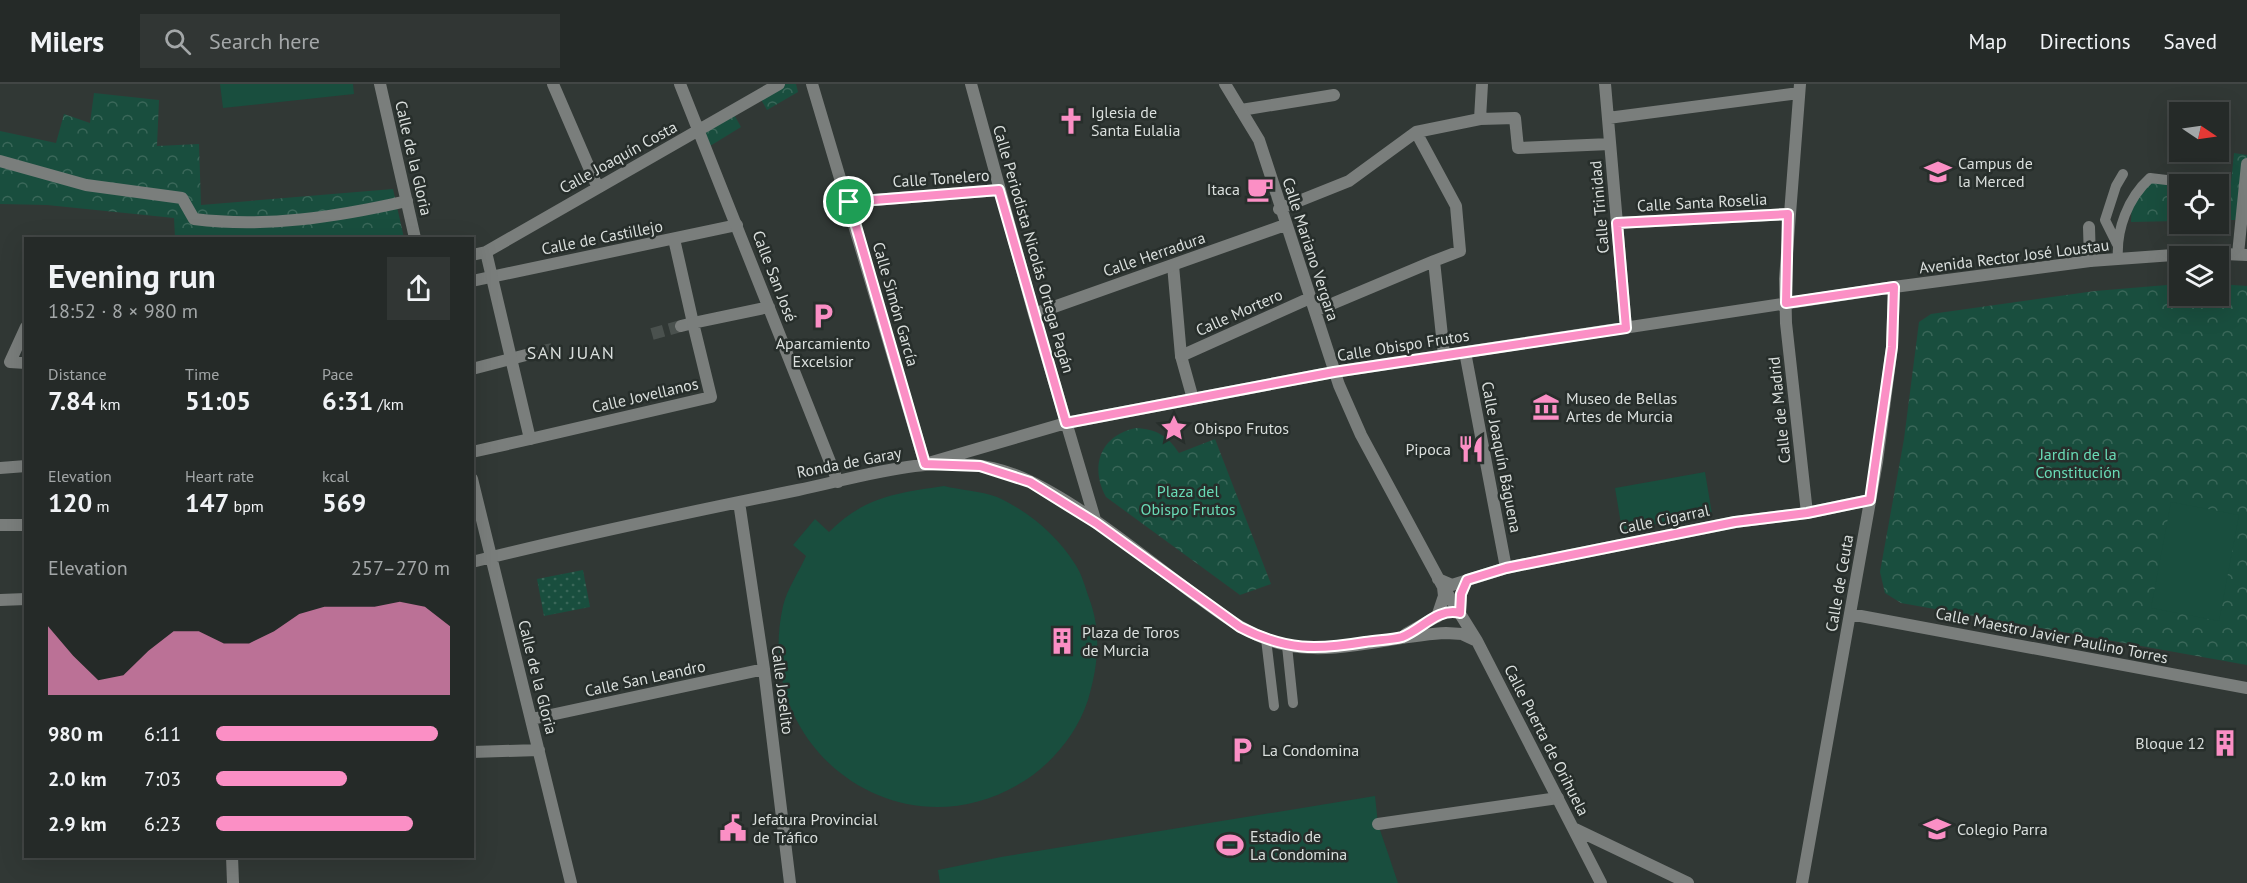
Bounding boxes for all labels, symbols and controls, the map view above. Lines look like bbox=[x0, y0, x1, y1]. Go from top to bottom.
search box bbox=[140, 14, 560, 68]
text: Milers bbox=[30, 23, 104, 60]
icon: search bbox=[161, 25, 194, 58]
text: Search here bbox=[209, 27, 320, 55]
text: Map bbox=[1968, 28, 2007, 55]
text: Directions bbox=[2040, 28, 2131, 55]
text: Saved bbox=[2164, 28, 2217, 55]
street label: Calle de la Gloria bbox=[391, 99, 437, 217]
place label: Iglesia de Santa Eulalia bbox=[1091, 102, 1181, 140]
north arrow bbox=[2169, 102, 2229, 162]
map controls bbox=[2169, 102, 2229, 306]
church icon: Iglesia de Santa Eulalia bbox=[1056, 106, 1086, 136]
street label: Calle Joaquín Costa bbox=[556, 116, 680, 198]
street label: Calle Periodista Nicolás Ortega Pagán bbox=[989, 123, 1079, 375]
place label: Campus de la Merced bbox=[1958, 153, 2033, 191]
school or university icon: Campus de la Merced bbox=[1923, 157, 1953, 187]
street label: Calle Trinidad bbox=[1585, 160, 1613, 254]
street label: Calle Tonelero bbox=[892, 165, 990, 191]
cafe icon: Itaca bbox=[1245, 174, 1275, 204]
button: locate bbox=[2169, 174, 2229, 234]
street label: Calle Mariano Vergara bbox=[1278, 175, 1344, 323]
pin bbox=[823, 176, 874, 227]
place label: Itaca bbox=[1207, 179, 1240, 199]
icon: arrive bbox=[832, 185, 865, 218]
street label: Calle Santa Roselia bbox=[1636, 189, 1768, 215]
street label: Calle de Castillejo bbox=[540, 215, 664, 259]
street label: Calle Herradura bbox=[1100, 227, 1208, 281]
street label: Calle San José bbox=[748, 228, 802, 324]
street label: Avenida Rector José Loustau bbox=[1918, 234, 2110, 278]
street label: Calle Simón García bbox=[869, 239, 923, 369]
button: layers bbox=[2169, 246, 2229, 306]
text: Evening run bbox=[48, 254, 216, 297]
button: share bbox=[387, 257, 450, 320]
street label: Calle Mortero bbox=[1192, 284, 1286, 340]
text: 18:52 · 8 × 980 m bbox=[48, 298, 198, 324]
parking icon: Aparcamiento Excelsior bbox=[808, 301, 838, 331]
street label: Calle Obispo Frutos bbox=[1335, 325, 1471, 365]
place label: Aparcamiento Excelsior bbox=[776, 333, 870, 371]
district label: SAN JUAN bbox=[527, 341, 615, 364]
street label: Calle de Madrid bbox=[1763, 356, 1795, 464]
text: Distance bbox=[48, 364, 107, 384]
text: Time bbox=[185, 364, 219, 384]
text: Pace bbox=[322, 364, 353, 384]
street label: Calle Jovellanos bbox=[590, 373, 700, 417]
street label: Calle Joaquín Báguena bbox=[1478, 380, 1526, 534]
text: 7.84 bbox=[48, 384, 96, 417]
text: 51:05 bbox=[185, 384, 251, 417]
text: 6:31 bbox=[322, 384, 373, 417]
place label: Museo de Bellas Artes de Murcia bbox=[1566, 388, 1678, 426]
museum icon: Museo de Bellas Artes de Murcia bbox=[1531, 392, 1561, 422]
text: km bbox=[96, 394, 120, 414]
text: /km bbox=[373, 394, 404, 414]
place icon: Obispo Frutos bbox=[1159, 413, 1189, 443]
place label: Obispo Frutos bbox=[1194, 418, 1289, 438]
restaurant icon: Pipoca bbox=[1456, 434, 1486, 464]
place label: Pipoca bbox=[1405, 439, 1451, 459]
street label: Ronda de Garay bbox=[795, 442, 904, 482]
park label: Jardín de la Constitución bbox=[2035, 444, 2121, 482]
text: Elevation bbox=[48, 466, 112, 486]
text: Heart rate bbox=[185, 466, 254, 486]
text: kcal bbox=[322, 466, 349, 486]
park label: Plaza del Obispo Frutos bbox=[1140, 481, 1236, 519]
text: 120 bbox=[48, 486, 92, 519]
text: 147 bbox=[185, 486, 229, 519]
text: 569 bbox=[322, 486, 366, 519]
text: m bbox=[92, 496, 110, 516]
text: bpm bbox=[229, 496, 264, 516]
street label: Calle Cigarral bbox=[1617, 500, 1711, 538]
street label: Calle de Ceuta bbox=[1821, 533, 1857, 633]
text: Elevation bbox=[48, 555, 128, 581]
text: 257–270 m bbox=[351, 555, 450, 581]
street label: Calle Maestro Javier Paulino Torres bbox=[1934, 603, 2170, 667]
street label: Calle de la Gloria bbox=[514, 618, 562, 736]
place label: Plaza de Toros de Murcia bbox=[1082, 622, 1180, 660]
building icon: Plaza de Toros de Murcia bbox=[1047, 626, 1077, 656]
street label: Calle Joselito bbox=[768, 644, 798, 736]
street label: Calle San Leandro bbox=[583, 655, 707, 701]
street label: Calle Puerta de Orihuela bbox=[1500, 661, 1594, 819]
text: 980 m bbox=[48, 721, 103, 747]
text: 6:11 bbox=[144, 721, 181, 747]
building icon: Bloque 12 bbox=[2210, 728, 2240, 758]
place label: Bloque 12 bbox=[2135, 733, 2205, 753]
parking icon: La Condomina bbox=[1227, 735, 1257, 765]
place label: La Condomina bbox=[1262, 740, 1359, 760]
text: 2.0 km bbox=[48, 766, 107, 792]
text: 7:03 bbox=[144, 766, 181, 792]
place label: Jefatura Provincial de Tráfico bbox=[752, 809, 878, 847]
text: 2.9 km bbox=[48, 811, 107, 837]
text: 6:23 bbox=[144, 811, 181, 837]
public building icon: Jefatura Provincial de Tráfico bbox=[718, 813, 748, 843]
school or university icon: Colegio Parra bbox=[1922, 814, 1952, 844]
place label: Colegio Parra bbox=[1957, 819, 2048, 839]
place label: Estadio de La Condomina bbox=[1250, 826, 1347, 864]
sports icon: Estadio de La Condomina bbox=[1215, 830, 1245, 860]

